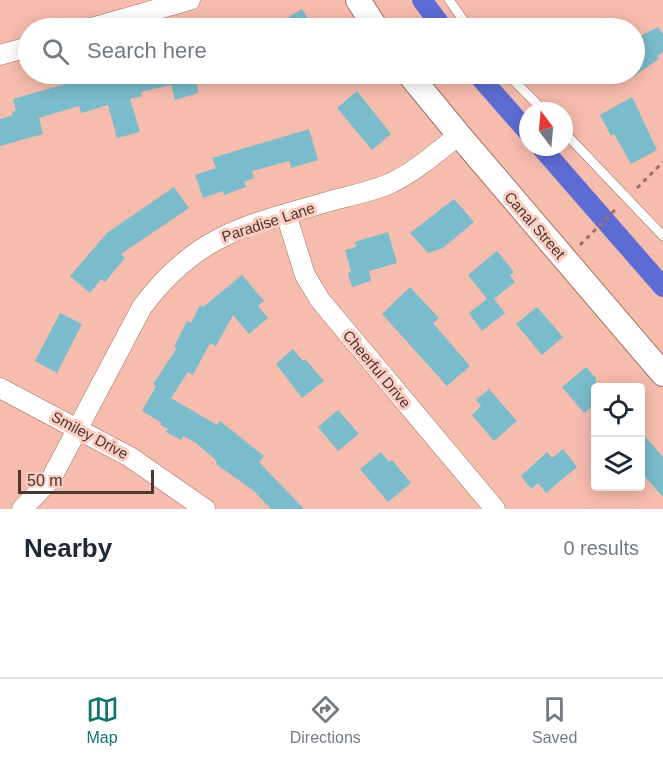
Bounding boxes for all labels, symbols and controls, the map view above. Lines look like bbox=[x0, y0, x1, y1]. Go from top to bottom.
search box bbox=[18, 18, 645, 84]
icon: search bbox=[39, 35, 72, 68]
text: Search here bbox=[87, 38, 207, 63]
north arrow bbox=[519, 102, 573, 156]
street label: Canal Street bbox=[501, 188, 569, 263]
street label: Paradise Lane bbox=[219, 199, 317, 245]
street label: Cheerful Drive bbox=[340, 327, 414, 411]
map controls bbox=[591, 383, 645, 491]
button: locate bbox=[591, 383, 645, 437]
street label: Smiley Drive bbox=[49, 408, 131, 462]
button: layers bbox=[591, 437, 645, 491]
scale bar bbox=[18, 467, 154, 494]
text: 50 m bbox=[27, 472, 63, 489]
text: Nearby bbox=[24, 533, 112, 563]
text: 0 results bbox=[563, 537, 639, 559]
tab: Map bbox=[86, 693, 119, 747]
tab: Directions bbox=[290, 693, 361, 747]
tab: Saved bbox=[532, 693, 577, 747]

